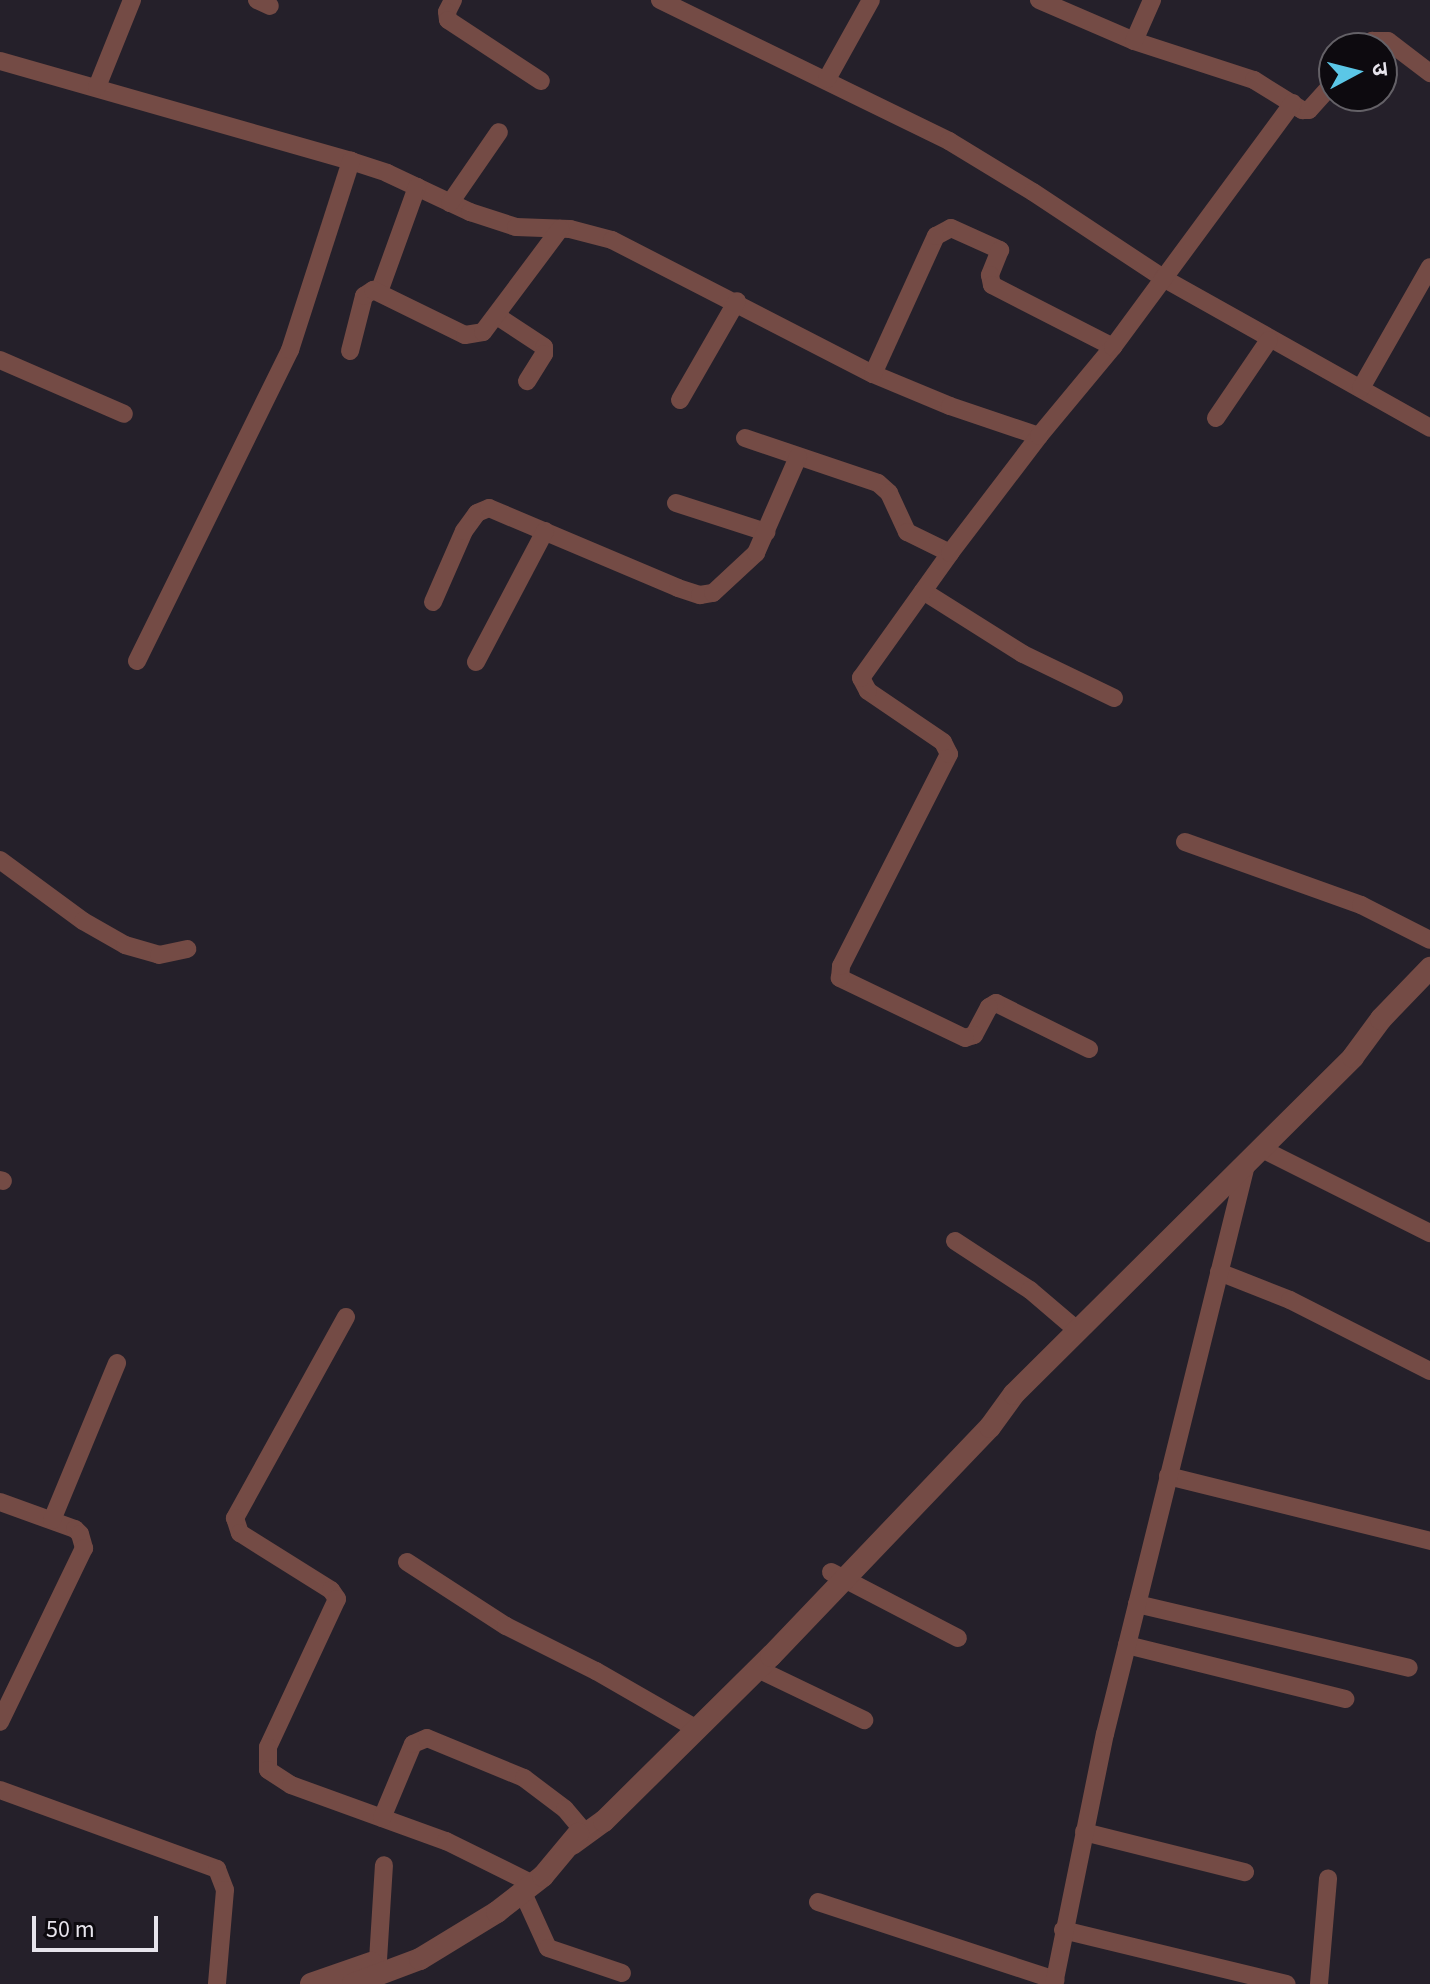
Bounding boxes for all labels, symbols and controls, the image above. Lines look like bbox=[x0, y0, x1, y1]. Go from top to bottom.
north arrow bbox=[1318, 32, 1398, 112]
text: उ bbox=[1363, 61, 1397, 78]
scale bar bbox=[36, 1900, 162, 1950]
text: 50 m bbox=[46, 1912, 95, 1947]

